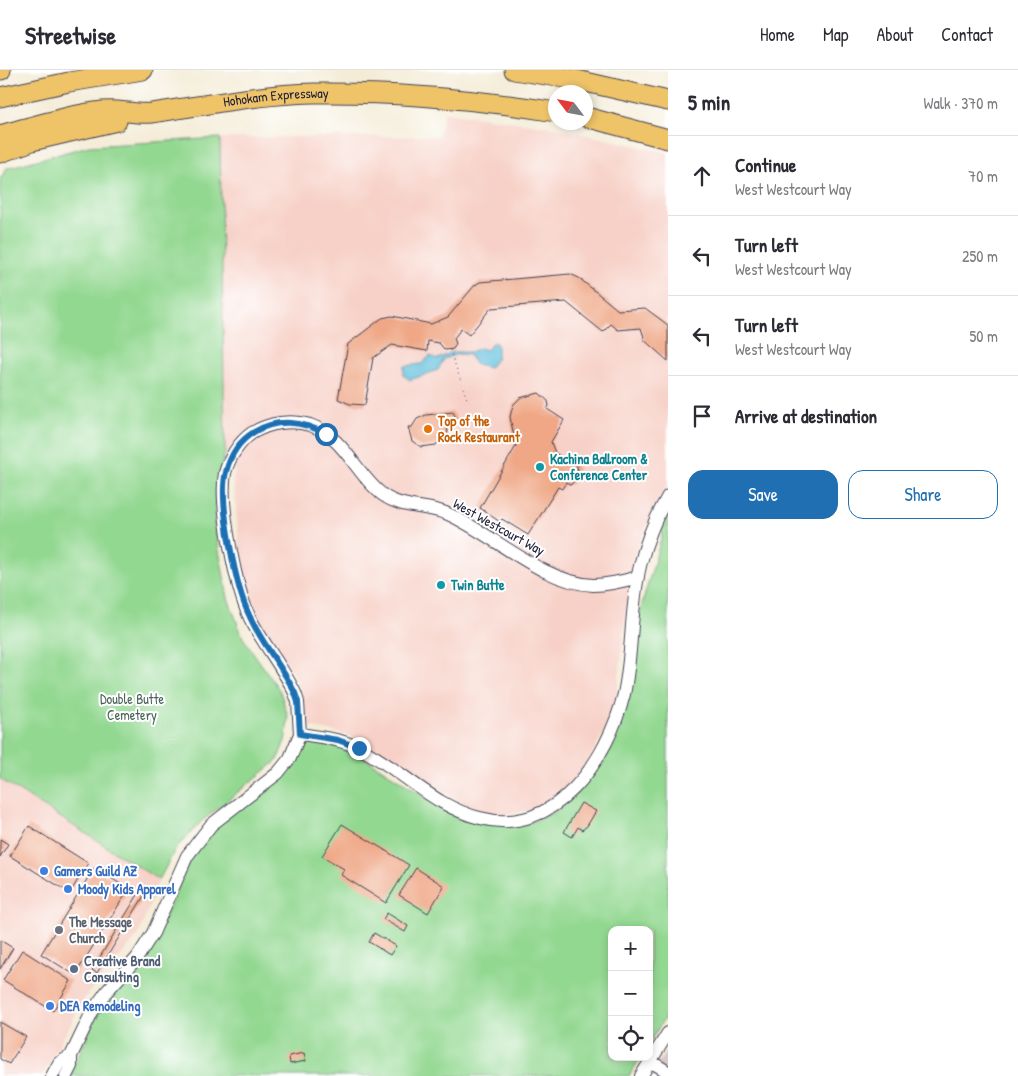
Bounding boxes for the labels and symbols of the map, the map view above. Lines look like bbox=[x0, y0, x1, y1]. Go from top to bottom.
street label: Hohokam Expressway bbox=[222, 83, 329, 111]
north arrow bbox=[548, 85, 593, 130]
place label: Top of the Rock Restaurant bbox=[437, 411, 521, 446]
route start bbox=[315, 423, 338, 446]
marker: Top of the Rock Restaurant bbox=[422, 423, 434, 435]
place label: Kachina Ballroom & Conference Center bbox=[550, 449, 648, 484]
marker: Kachina Ballroom & Conference Center bbox=[534, 461, 546, 473]
street label: West Westcourt Way bbox=[449, 493, 549, 561]
place label: Twin Butte bbox=[450, 575, 505, 594]
marker: Twin Butte bbox=[435, 579, 447, 591]
park label: Double Butte Cemetery bbox=[100, 689, 164, 725]
route end bbox=[348, 737, 371, 760]
place label: Gamers Guild AZ bbox=[54, 861, 138, 880]
marker: Gamers Guild AZ bbox=[38, 865, 50, 877]
place label: Moody Kids Apparel bbox=[78, 879, 176, 900]
marker: Moody Kids Apparel bbox=[62, 883, 74, 895]
place label: The Message Church bbox=[68, 912, 133, 947]
marker: The Message Church bbox=[53, 924, 65, 936]
place label: Creative Brand Consulting bbox=[84, 951, 161, 988]
marker: Creative Brand Consulting bbox=[68, 963, 80, 975]
place label: DEA Remodeling bbox=[60, 996, 140, 1017]
marker: DEA Remodeling bbox=[44, 1000, 56, 1012]

